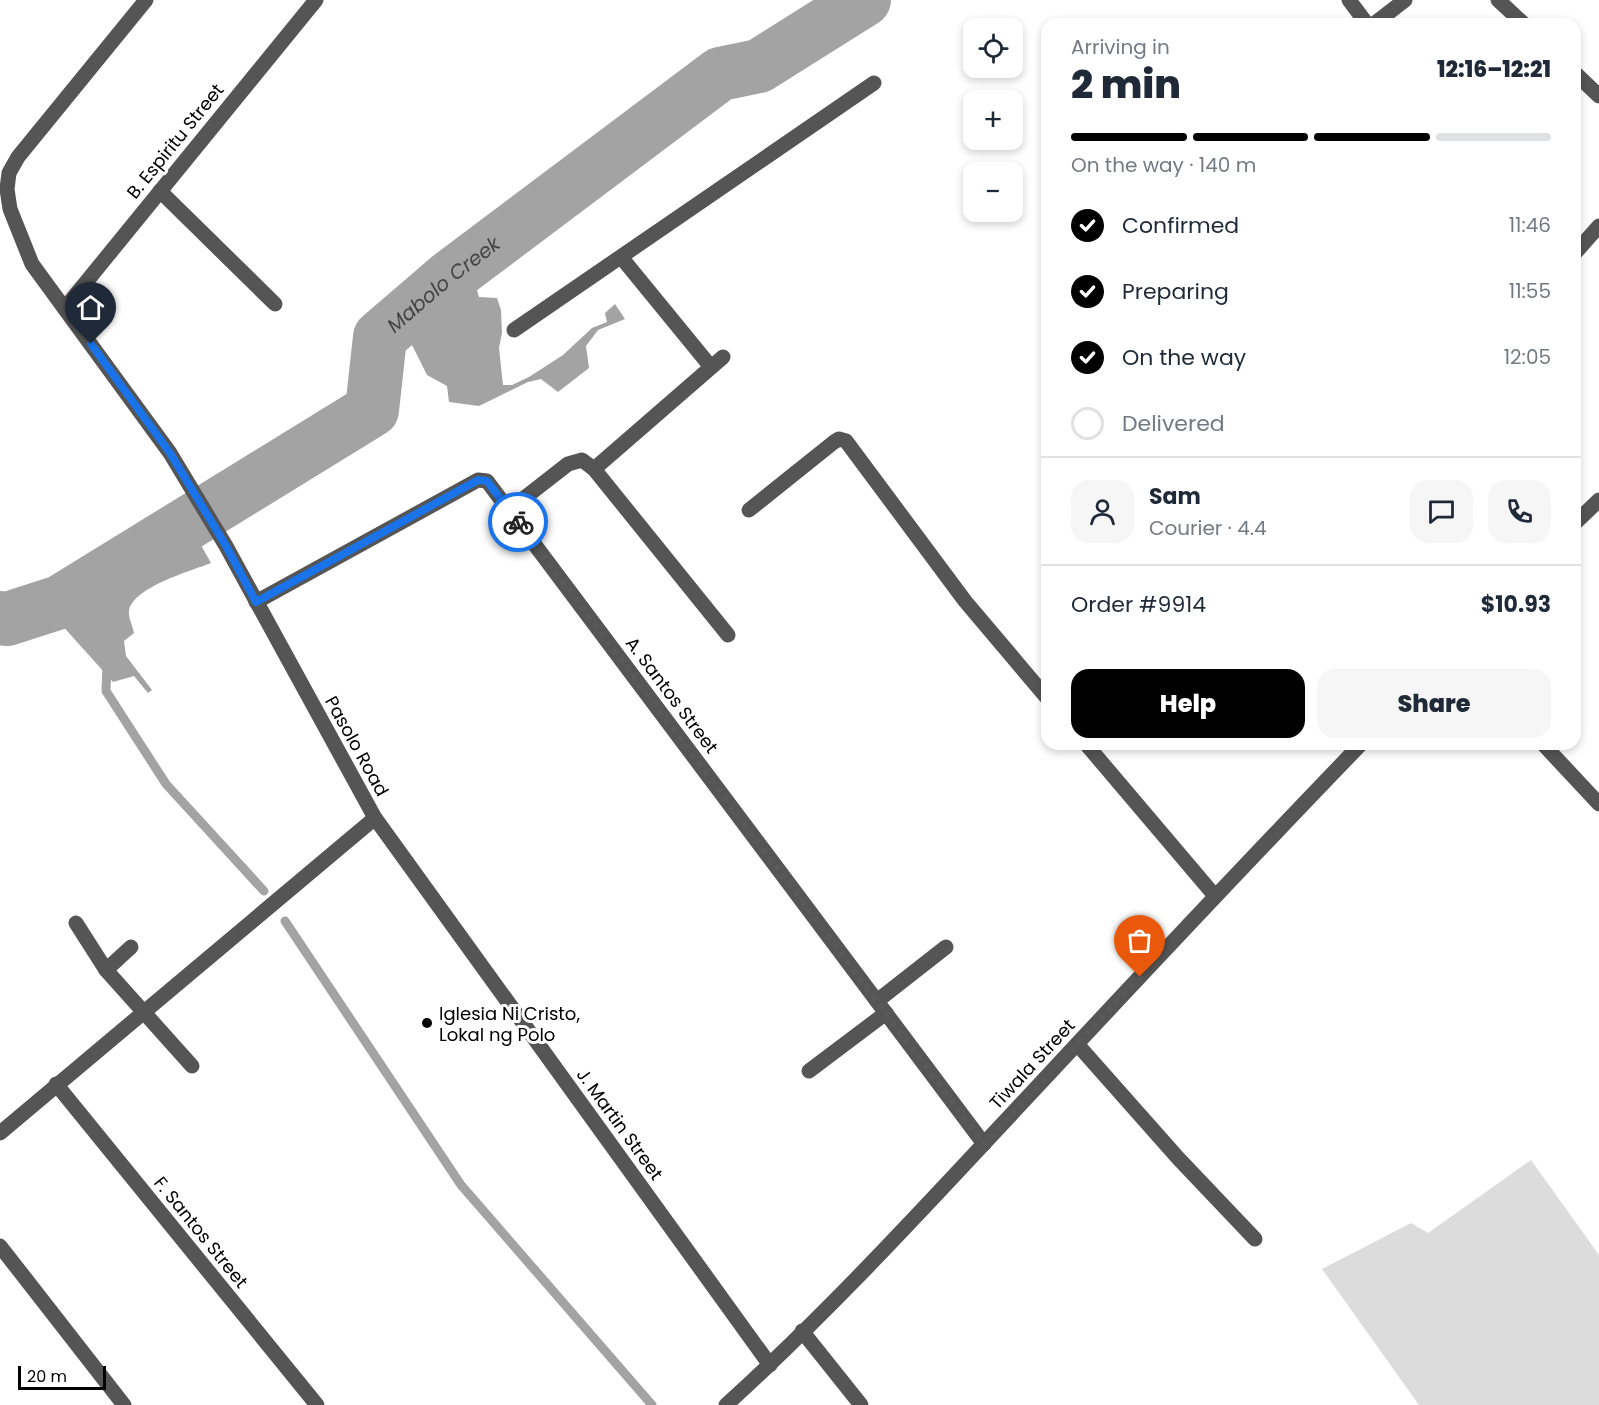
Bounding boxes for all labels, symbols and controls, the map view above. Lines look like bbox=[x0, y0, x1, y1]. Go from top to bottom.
map controls bbox=[963, 18, 1023, 222]
button: locate bbox=[963, 18, 1023, 78]
text: Arriving in bbox=[1071, 33, 1170, 61]
text: 12:16–12:21 bbox=[1437, 54, 1551, 85]
text: 2 min bbox=[1071, 57, 1181, 112]
street label: B. Espiritu Street bbox=[121, 78, 229, 204]
button: + bbox=[963, 90, 1023, 150]
text: On the way · 140 m bbox=[1071, 151, 1256, 179]
button: − bbox=[963, 162, 1023, 222]
icon: check bbox=[1071, 209, 1104, 242]
text: Confirmed bbox=[1122, 210, 1239, 241]
text: 11:46 bbox=[1509, 211, 1551, 239]
water label: Mabolo Creek bbox=[381, 229, 507, 339]
icon: check bbox=[1071, 275, 1104, 308]
text: Preparing bbox=[1122, 276, 1229, 307]
text: 11:55 bbox=[1509, 277, 1551, 305]
pin bbox=[65, 282, 116, 344]
icon: home bbox=[74, 291, 107, 324]
icon: check bbox=[1071, 341, 1104, 374]
text: On the way bbox=[1122, 342, 1246, 373]
text: 12:05 bbox=[1504, 343, 1551, 371]
text: Delivered bbox=[1122, 408, 1225, 439]
button: person bbox=[1071, 480, 1134, 543]
button: chat bbox=[1410, 480, 1473, 543]
button: phone bbox=[1488, 480, 1551, 543]
text: Sam bbox=[1149, 481, 1201, 512]
courier bbox=[488, 492, 548, 552]
icon: bike bbox=[502, 506, 535, 539]
text: Courier · 4.4 bbox=[1149, 514, 1267, 542]
text: Order #9914 bbox=[1071, 589, 1206, 620]
text: $10.93 bbox=[1481, 589, 1551, 620]
street label: A. Santos Street bbox=[620, 632, 724, 758]
button: Help bbox=[1071, 669, 1305, 738]
button: Share bbox=[1317, 669, 1551, 738]
street label: Pasolo Road bbox=[319, 691, 395, 801]
pin bbox=[1114, 915, 1165, 977]
icon: bag bbox=[1123, 924, 1156, 957]
place label: Iglesia Ni Cristo, Lokal ng Polo bbox=[439, 1001, 580, 1047]
street label: Tiwala Street bbox=[984, 1013, 1080, 1115]
marker: Iglesia Ni Cristo, Lokal ng Polo bbox=[420, 1016, 434, 1030]
street label: J. Martin Street bbox=[571, 1063, 669, 1185]
street label: F. Santos Street bbox=[148, 1171, 254, 1293]
scale bar bbox=[18, 1363, 106, 1390]
text: 20 m bbox=[27, 1365, 67, 1388]

